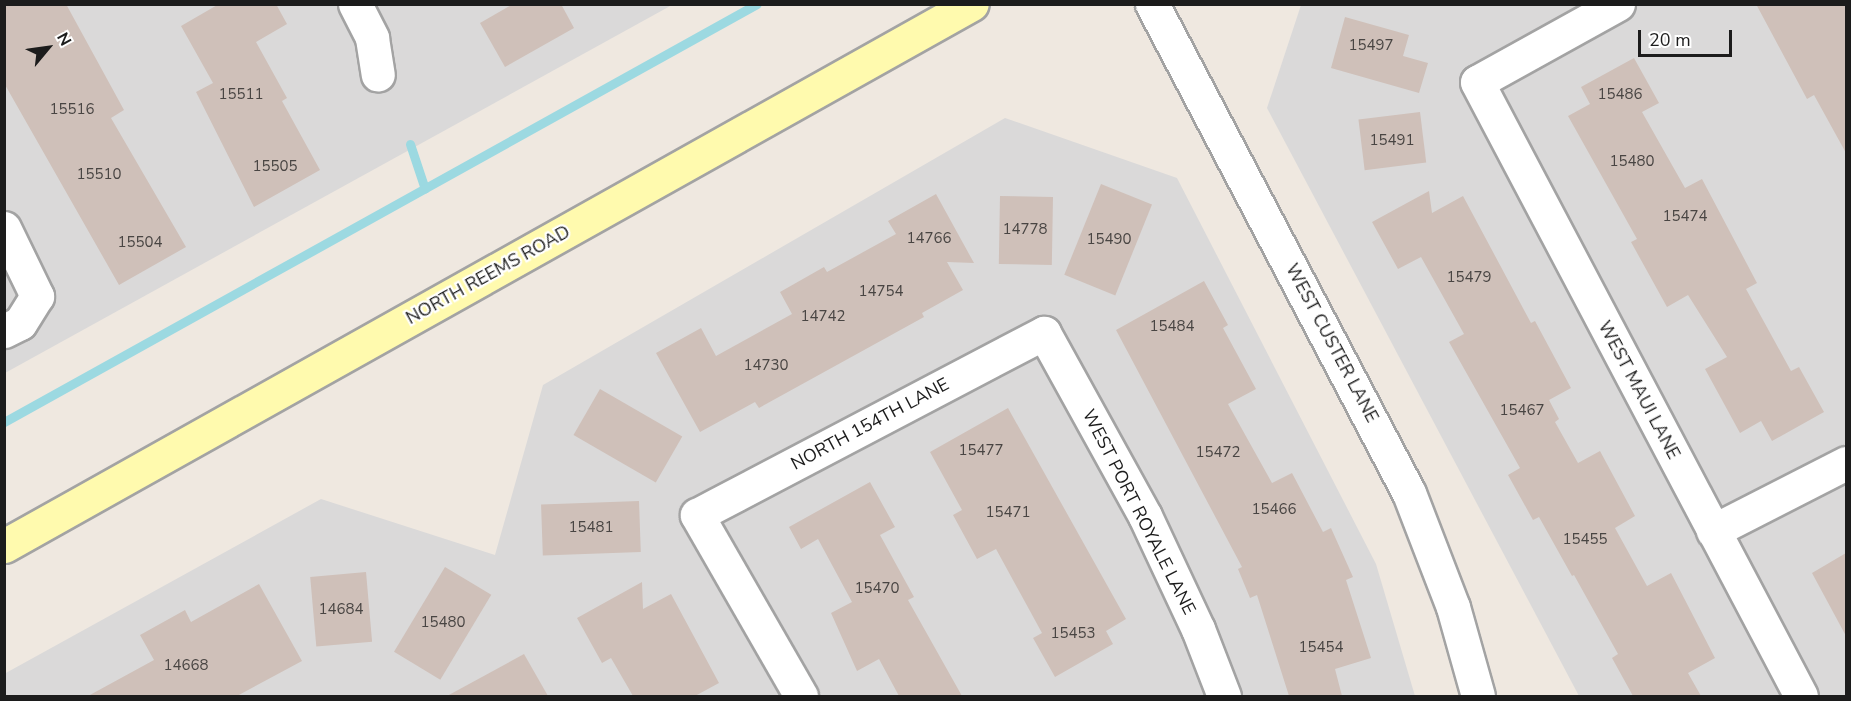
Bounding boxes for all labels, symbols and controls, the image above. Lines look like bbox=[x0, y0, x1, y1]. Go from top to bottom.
north arrow bbox=[18, 18, 78, 78]
scale bar bbox=[1641, 18, 1736, 56]
text: 20 m bbox=[1649, 28, 1691, 52]
text: N bbox=[51, 29, 76, 50]
house number: 15497 bbox=[1349, 37, 1393, 55]
house number: 15511 bbox=[219, 86, 263, 104]
house number: 15486 bbox=[1598, 86, 1642, 104]
house number: 15516 bbox=[50, 101, 94, 119]
house number: 15491 bbox=[1370, 132, 1414, 150]
house number: 15480 bbox=[1610, 153, 1654, 171]
house number: 15505 bbox=[253, 158, 297, 176]
house number: 15510 bbox=[77, 166, 121, 184]
house number: 15474 bbox=[1663, 208, 1707, 226]
street label: NORTH REEMS ROAD bbox=[402, 221, 574, 329]
house number: 14778 bbox=[1003, 221, 1047, 239]
house number: 14766 bbox=[907, 230, 951, 248]
house number: 15490 bbox=[1087, 231, 1131, 249]
house number: 15504 bbox=[118, 234, 162, 252]
street label: WEST CUSTER LANE bbox=[1281, 260, 1383, 426]
house number: 15479 bbox=[1447, 269, 1491, 287]
house number: 14754 bbox=[859, 283, 903, 301]
house number: 14742 bbox=[801, 308, 845, 326]
street label: WEST MAUI LANE bbox=[1593, 317, 1685, 463]
house number: 15484 bbox=[1150, 318, 1194, 336]
house number: 14730 bbox=[744, 357, 788, 375]
street label: NORTH 154TH LANE bbox=[787, 373, 953, 475]
house number: 15467 bbox=[1500, 402, 1544, 420]
street label: WEST PORT ROYALE LANE bbox=[1078, 406, 1200, 618]
house number: 15477 bbox=[959, 442, 1003, 460]
house number: 15472 bbox=[1196, 444, 1240, 462]
house number: 15466 bbox=[1252, 501, 1296, 519]
house number: 15471 bbox=[986, 504, 1030, 522]
house number: 15481 bbox=[569, 519, 613, 537]
house number: 15455 bbox=[1563, 531, 1607, 549]
house number: 15470 bbox=[855, 580, 899, 598]
house number: 14684 bbox=[319, 601, 363, 619]
house number: 15480 bbox=[421, 614, 465, 632]
house number: 15453 bbox=[1051, 625, 1095, 643]
house number: 15454 bbox=[1299, 639, 1343, 657]
house number: 14668 bbox=[164, 657, 208, 675]

